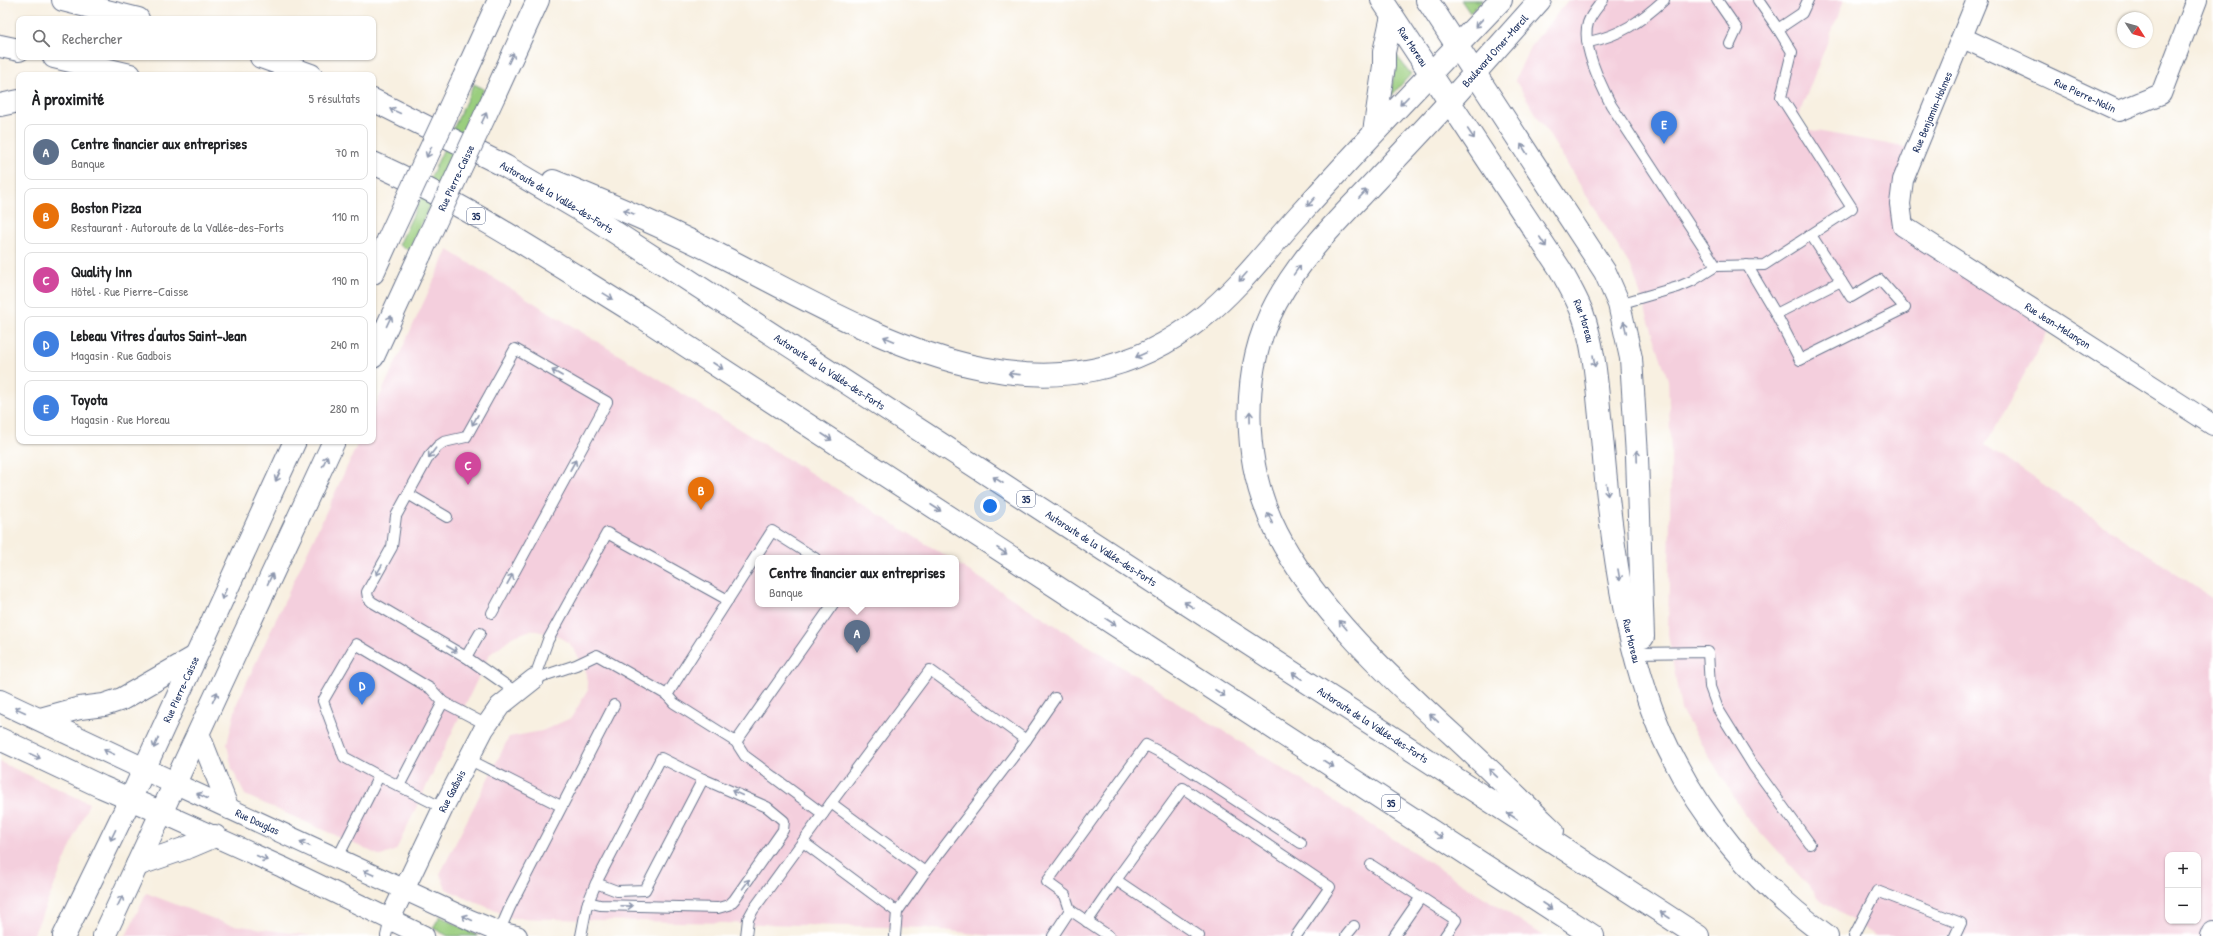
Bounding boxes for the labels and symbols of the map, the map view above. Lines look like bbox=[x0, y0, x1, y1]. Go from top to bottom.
street label: Boulevard Omer-Marcil bbox=[1459, 11, 1531, 90]
north arrow bbox=[2117, 12, 2153, 48]
one-way arrow bbox=[1474, 18, 1484, 28]
street label: Rue Moreau bbox=[1395, 24, 1431, 70]
one-way arrow bbox=[508, 53, 515, 65]
street label: Rue Benjamin-Holmes bbox=[1909, 70, 1955, 154]
street label: Rue Pierre-Nolin bbox=[2052, 75, 2118, 116]
one-way arrow bbox=[1399, 96, 1408, 106]
one-way arrow bbox=[389, 107, 401, 114]
pin: E bbox=[1651, 111, 1677, 144]
one-way arrow bbox=[481, 112, 488, 124]
one-way arrow bbox=[1467, 128, 1475, 139]
street label: Rue Pierre-Caisse bbox=[434, 142, 478, 213]
one-way arrow bbox=[1520, 144, 1528, 155]
one-way arrow bbox=[425, 146, 432, 158]
street label: Autoroute de la Vallée-des-Forts bbox=[498, 158, 616, 236]
one-way arrow bbox=[1358, 189, 1368, 199]
one-way arrow bbox=[1306, 197, 1315, 207]
road number: 35 bbox=[467, 208, 485, 224]
one-way arrow bbox=[624, 208, 636, 216]
one-way arrow bbox=[1539, 237, 1547, 248]
one-way arrow bbox=[1293, 265, 1301, 276]
one-way arrow bbox=[1239, 272, 1248, 283]
one-way arrow bbox=[602, 293, 614, 301]
street label: Rue Moreau bbox=[1570, 297, 1597, 344]
street label: Rue Jean-Melançon bbox=[2022, 299, 2093, 352]
one-way arrow bbox=[386, 316, 393, 328]
one-way arrow bbox=[1621, 321, 1629, 334]
street label: Autoroute de la Vallée-des-Forts bbox=[772, 331, 888, 413]
one-way arrow bbox=[884, 335, 896, 342]
one-way arrow bbox=[1135, 352, 1147, 359]
one-way arrow bbox=[1590, 354, 1598, 367]
one-way arrow bbox=[712, 362, 723, 370]
one-way arrow bbox=[551, 368, 563, 376]
one-way arrow bbox=[1008, 370, 1021, 378]
one-way arrow bbox=[1246, 411, 1254, 424]
one-way arrow bbox=[471, 414, 479, 426]
one-way arrow bbox=[821, 433, 832, 441]
one-way arrow bbox=[427, 448, 436, 459]
one-way arrow bbox=[1633, 450, 1641, 463]
pin: C bbox=[455, 452, 481, 485]
one-way arrow bbox=[321, 456, 329, 468]
one-way arrow bbox=[569, 459, 577, 471]
one-way arrow bbox=[274, 470, 281, 482]
one-way arrow bbox=[992, 476, 1004, 484]
pin: B bbox=[688, 477, 714, 510]
one-way arrow bbox=[1604, 483, 1611, 496]
road number: 35 bbox=[1017, 491, 1035, 507]
your location bbox=[980, 496, 1000, 516]
one-way arrow bbox=[930, 504, 941, 512]
street label: Autoroute de la Vallée-des-Forts bbox=[1043, 507, 1159, 589]
one-way arrow bbox=[1266, 513, 1274, 525]
one-way arrow bbox=[996, 547, 1007, 555]
one-way arrow bbox=[374, 564, 382, 576]
one-way arrow bbox=[1615, 568, 1623, 581]
one-way arrow bbox=[507, 573, 515, 585]
one-way arrow bbox=[267, 574, 274, 586]
one-way arrow bbox=[220, 588, 227, 600]
one-way arrow bbox=[1184, 601, 1195, 609]
one-way arrow bbox=[1105, 618, 1116, 626]
street label: Rue Moreau bbox=[1620, 618, 1644, 665]
pin: A bbox=[844, 620, 870, 653]
one-way arrow bbox=[1339, 620, 1348, 630]
one-way arrow bbox=[446, 645, 458, 653]
street label: Rue Pierre-Caisse bbox=[160, 653, 202, 725]
pin: D bbox=[349, 672, 375, 705]
one-way arrow bbox=[1292, 672, 1303, 681]
street label: Autoroute de la Vallée-des-Forts bbox=[1315, 684, 1431, 766]
one-way arrow bbox=[1214, 689, 1225, 697]
one-way arrow bbox=[212, 692, 219, 704]
one-way arrow bbox=[15, 706, 27, 713]
one-way arrow bbox=[1429, 713, 1439, 723]
one-way arrow bbox=[151, 737, 159, 749]
one-way arrow bbox=[103, 748, 115, 755]
one-way arrow bbox=[29, 753, 41, 760]
one-way arrow bbox=[1323, 760, 1334, 768]
street label: Rue Gadbois bbox=[435, 768, 469, 815]
one-way arrow bbox=[1488, 769, 1498, 778]
one-way arrow bbox=[731, 789, 743, 796]
one-way arrow bbox=[196, 792, 208, 799]
road number: 35 bbox=[1382, 795, 1400, 811]
street label: Rue Douglas bbox=[233, 805, 282, 838]
one-way arrow bbox=[1507, 812, 1518, 820]
one-way arrow bbox=[109, 828, 116, 840]
one-way arrow bbox=[1432, 831, 1444, 839]
one-way arrow bbox=[300, 840, 312, 847]
one-way arrow bbox=[256, 855, 268, 862]
one-way arrow bbox=[363, 869, 375, 876]
one-way arrow bbox=[742, 878, 750, 889]
one-way arrow bbox=[117, 895, 124, 907]
one-way arrow bbox=[620, 902, 633, 910]
one-way arrow bbox=[1541, 902, 1553, 910]
one-way arrow bbox=[1660, 911, 1671, 919]
one-way arrow bbox=[462, 914, 474, 921]

